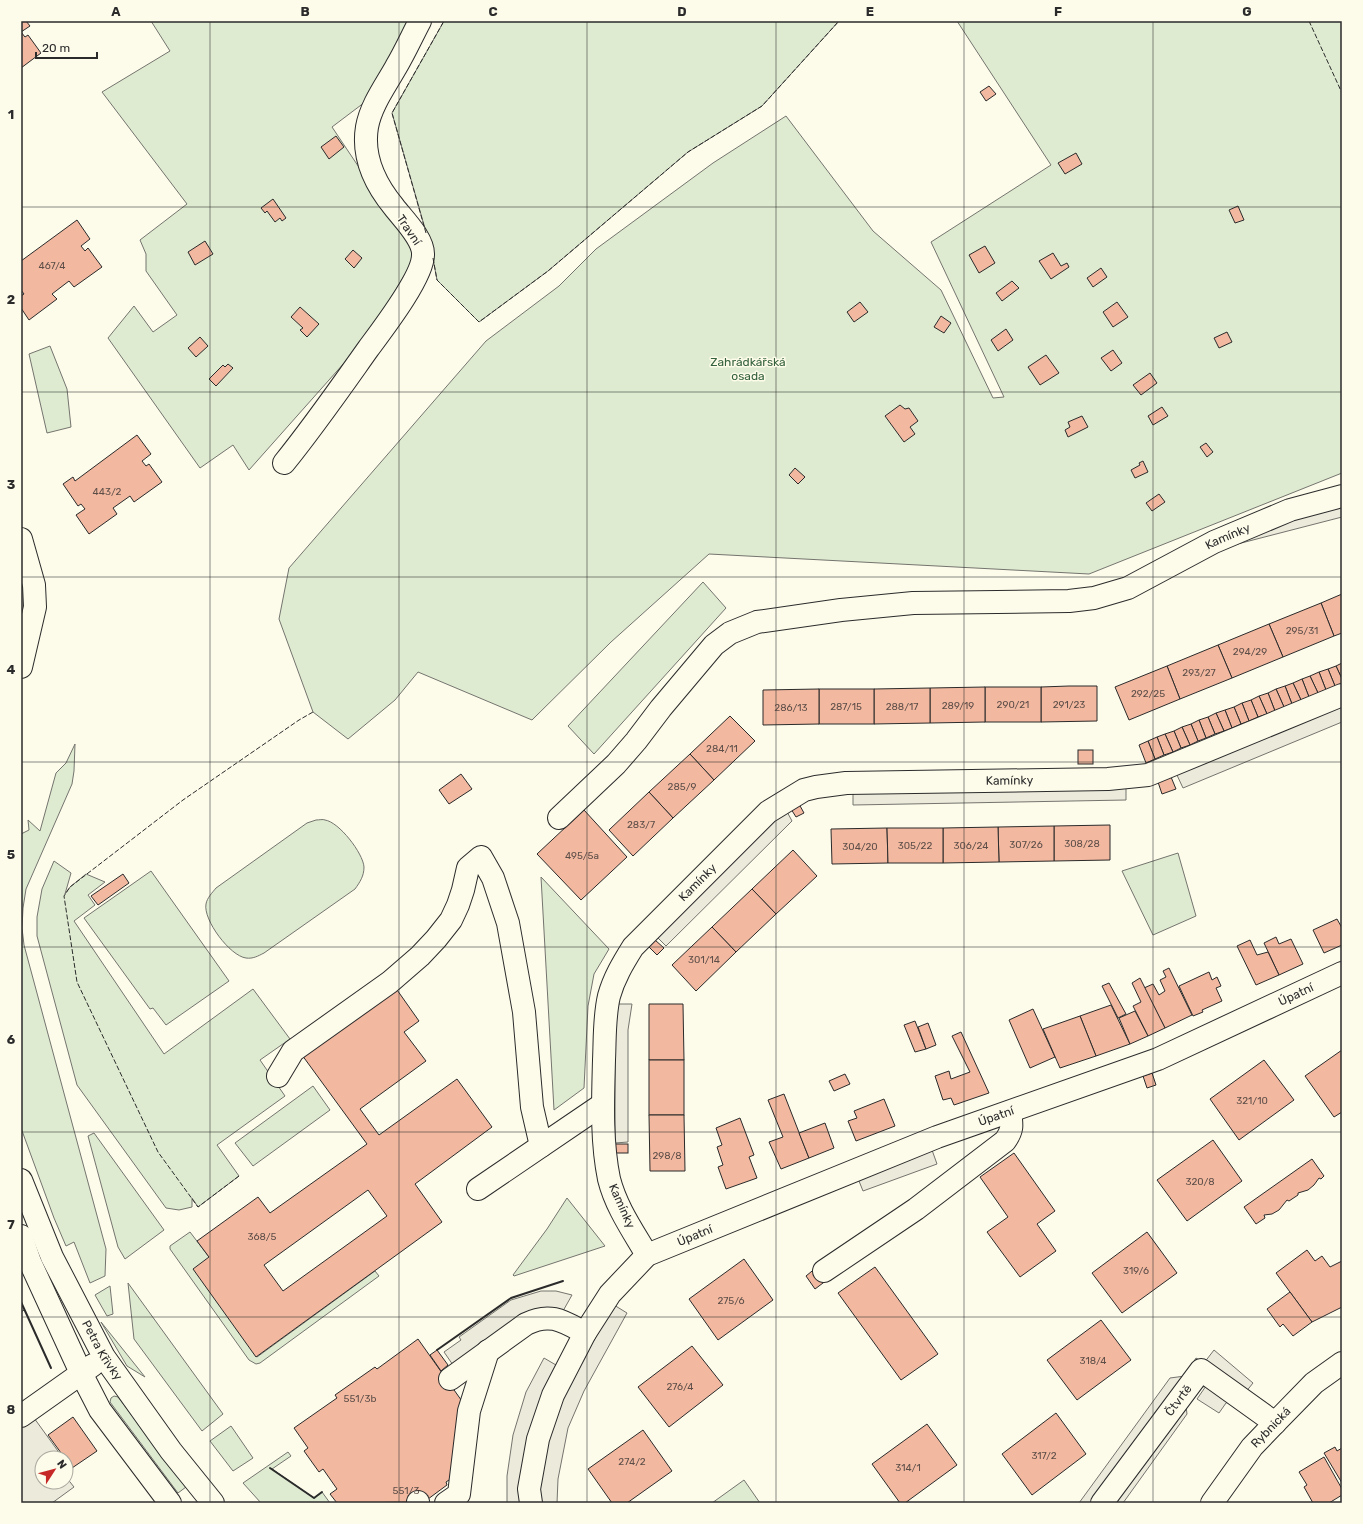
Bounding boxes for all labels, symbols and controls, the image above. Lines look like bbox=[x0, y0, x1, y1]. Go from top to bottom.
text: A bbox=[111, 4, 121, 19]
text: B bbox=[300, 4, 310, 19]
text: C bbox=[488, 4, 498, 19]
text: D bbox=[677, 4, 687, 19]
text: E bbox=[866, 4, 874, 19]
text: F bbox=[1054, 4, 1062, 19]
text: G bbox=[1242, 4, 1252, 19]
scale bar bbox=[36, 34, 97, 60]
text: 20 m bbox=[42, 41, 70, 55]
text: 1 bbox=[8, 107, 14, 122]
street label: Travní bbox=[394, 212, 425, 249]
house number: 467/4 bbox=[39, 260, 65, 272]
text: 2 bbox=[7, 292, 15, 307]
park label: Zahrádkářská osada bbox=[710, 355, 786, 383]
text: 3 bbox=[7, 477, 16, 492]
house number: 443/2 bbox=[93, 486, 122, 498]
street label: Kamínky bbox=[1203, 520, 1253, 552]
house number: 295/31 bbox=[1286, 625, 1318, 637]
house number: 294/29 bbox=[1233, 646, 1267, 658]
text: 4 bbox=[7, 662, 16, 677]
house number: 293/27 bbox=[1182, 667, 1216, 679]
house number: 292/25 bbox=[1131, 688, 1165, 700]
house number: 290/21 bbox=[997, 699, 1029, 711]
house number: 291/23 bbox=[1053, 699, 1085, 711]
house number: 289/19 bbox=[942, 700, 974, 712]
house number: 287/15 bbox=[830, 701, 862, 713]
house number: 288/17 bbox=[886, 701, 918, 713]
house number: 286/13 bbox=[774, 702, 808, 714]
house number: 284/11 bbox=[706, 743, 738, 755]
street label: Kamínky bbox=[986, 773, 1034, 788]
house number: 285/9 bbox=[668, 781, 696, 793]
house number: 283/7 bbox=[627, 819, 655, 831]
house number: 308/28 bbox=[1064, 838, 1100, 850]
house number: 307/26 bbox=[1009, 839, 1043, 851]
house number: 305/22 bbox=[898, 840, 932, 852]
house number: 306/24 bbox=[953, 840, 989, 852]
house number: 304/20 bbox=[842, 841, 878, 853]
text: 5 bbox=[7, 847, 15, 862]
house number: 495/5a bbox=[565, 850, 599, 862]
street label: Kamínky bbox=[676, 860, 720, 904]
house number: 301/14 bbox=[688, 954, 720, 966]
street label: Úpatní bbox=[1276, 980, 1317, 1009]
text: 6 bbox=[7, 1032, 16, 1047]
house number: 321/10 bbox=[1236, 1095, 1268, 1107]
street label: Úpatní bbox=[976, 1103, 1017, 1129]
house number: 298/8 bbox=[652, 1150, 682, 1162]
house number: 320/8 bbox=[1185, 1176, 1215, 1188]
street label: Kamínky bbox=[606, 1181, 638, 1231]
text: 7 bbox=[7, 1217, 15, 1232]
street label: Úpatní bbox=[675, 1222, 716, 1249]
house number: 368/5 bbox=[247, 1231, 277, 1243]
house number: 319/6 bbox=[1123, 1265, 1149, 1277]
house number: 275/6 bbox=[717, 1295, 745, 1307]
street label: Petra Křivky bbox=[79, 1318, 126, 1383]
house number: 318/4 bbox=[1080, 1355, 1106, 1367]
house number: 276/4 bbox=[666, 1381, 694, 1393]
street label: Čtvrtě bbox=[1162, 1382, 1195, 1419]
house number: 551/3b bbox=[344, 1393, 376, 1405]
text: 8 bbox=[7, 1402, 16, 1417]
street label: Rybnická bbox=[1248, 1404, 1294, 1451]
north arrow bbox=[34, 1450, 74, 1490]
house number: 317/2 bbox=[1031, 1450, 1057, 1462]
house number: 274/2 bbox=[618, 1456, 646, 1468]
text: N bbox=[54, 1457, 69, 1472]
house number: 314/1 bbox=[895, 1462, 921, 1474]
house number: 551/3 bbox=[393, 1485, 419, 1497]

